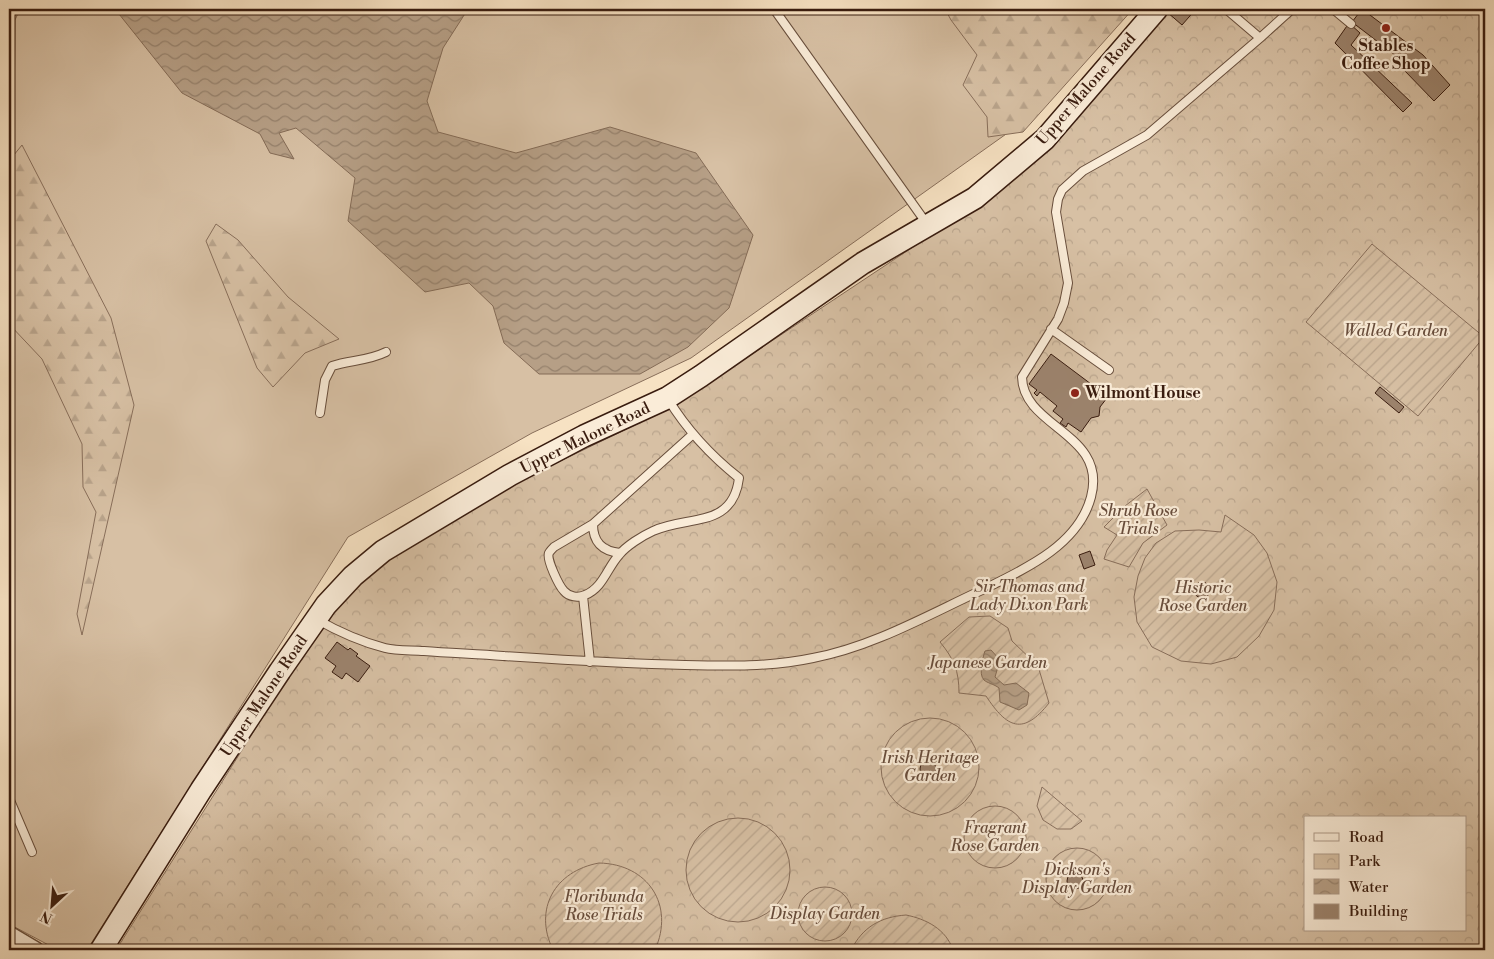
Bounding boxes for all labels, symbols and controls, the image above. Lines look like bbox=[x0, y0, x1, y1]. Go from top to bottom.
marker: Stables Coffee Shop bbox=[1380, 22, 1392, 34]
street label: Upper Malone Road bbox=[1032, 29, 1140, 149]
place label: Stables Coffee Shop bbox=[1341, 36, 1431, 74]
park label: Walled Garden bbox=[1344, 321, 1449, 341]
place label: Wilmont House bbox=[1084, 383, 1201, 403]
marker: Wilmont House bbox=[1069, 387, 1081, 399]
street label: Upper Malone Road bbox=[517, 398, 653, 478]
park label: Shrub Rose Trials bbox=[1099, 501, 1178, 539]
park label: Sir Thomas and Lady Dixon Park bbox=[969, 577, 1088, 615]
park label: Historic Rose Garden bbox=[1158, 578, 1249, 616]
street label: Upper Malone Road bbox=[216, 631, 312, 761]
park label: Japanese Garden bbox=[927, 653, 1048, 673]
park label: Irish Heritage Garden bbox=[880, 748, 979, 786]
legend bbox=[1304, 816, 1466, 932]
park label: Fragrant Rose Garden bbox=[950, 818, 1041, 856]
text: Road bbox=[1349, 828, 1384, 847]
text: Park bbox=[1349, 852, 1381, 871]
park label: Dickson's Display Garden bbox=[1021, 860, 1133, 898]
text: Water bbox=[1348, 878, 1389, 897]
north arrow bbox=[28, 882, 78, 932]
park label: Floribunda Rose Trials bbox=[564, 887, 644, 925]
text: Building bbox=[1348, 902, 1408, 921]
park label: Display Garden bbox=[769, 904, 881, 924]
text: N bbox=[38, 906, 56, 927]

